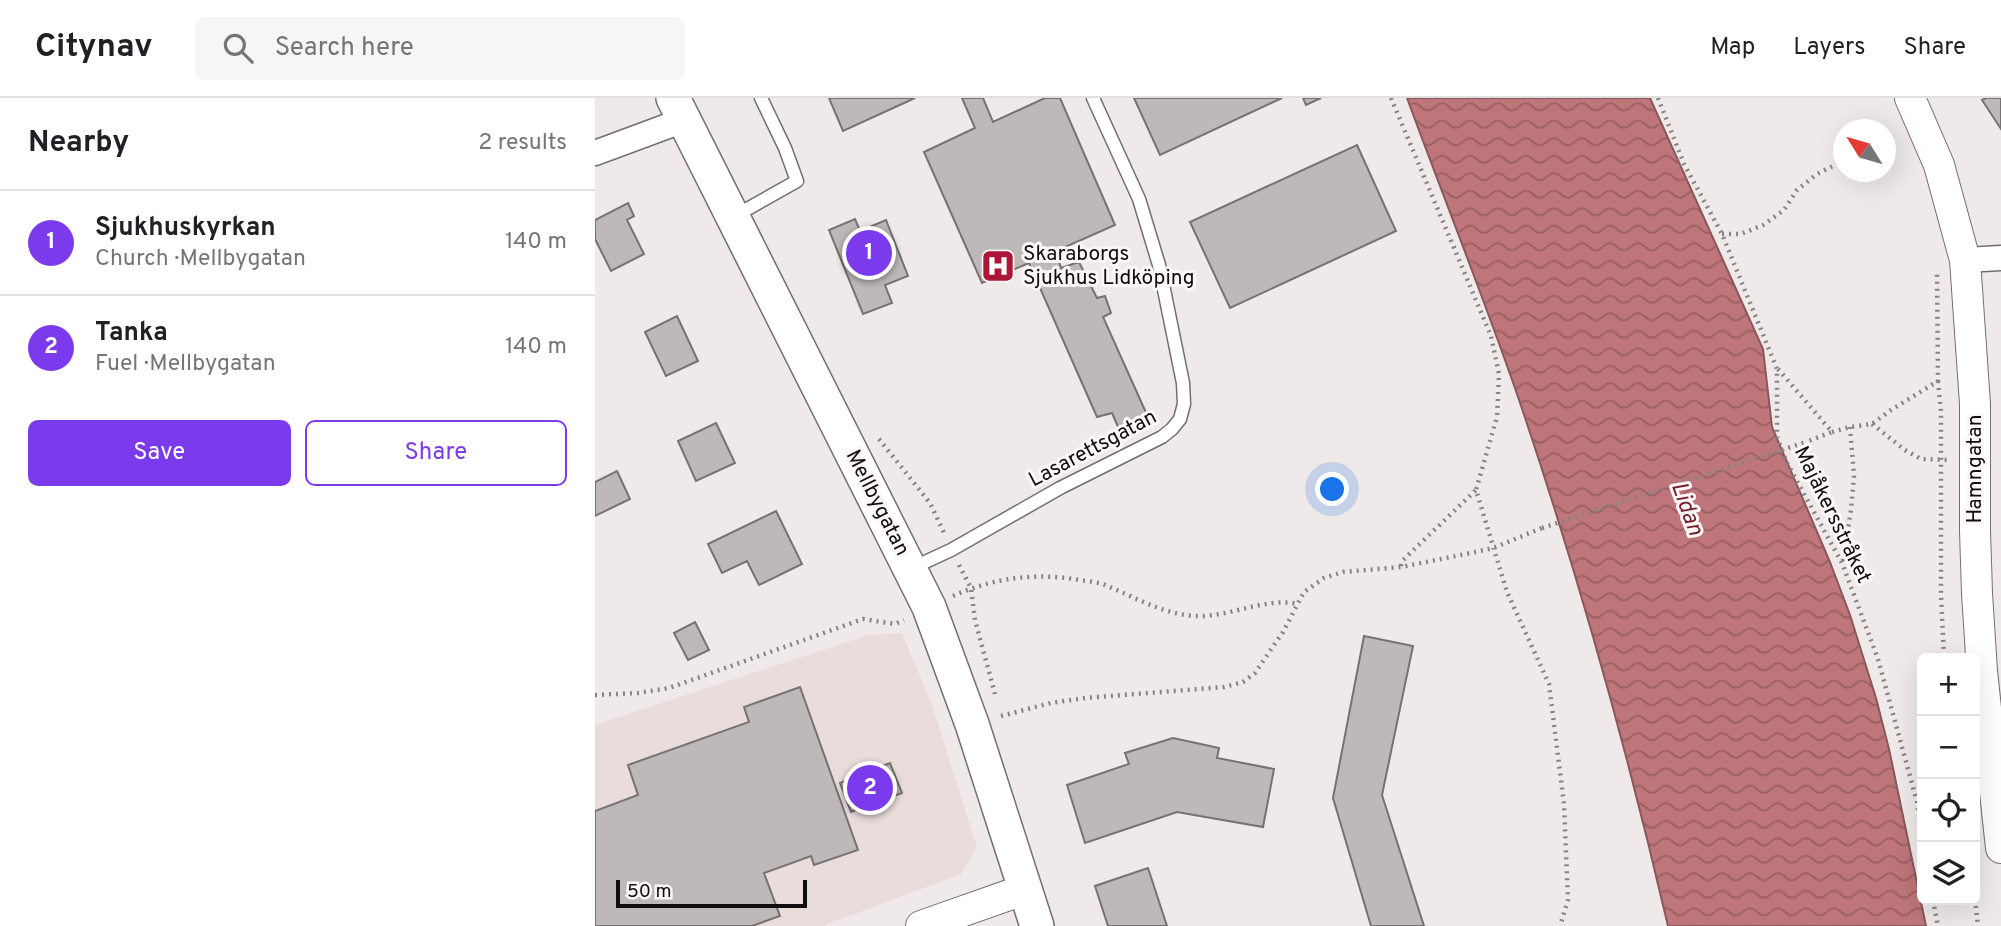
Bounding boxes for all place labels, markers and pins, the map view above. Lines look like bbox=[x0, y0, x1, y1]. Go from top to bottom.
pin: 1 bbox=[846, 227, 892, 279]
place label: Skaraborgs Sjukhus Lidköping bbox=[1023, 241, 1195, 292]
hospital icon: Skaraborgs Sjukhus Lidköping bbox=[979, 247, 1017, 285]
pin: 2 bbox=[847, 762, 893, 814]

